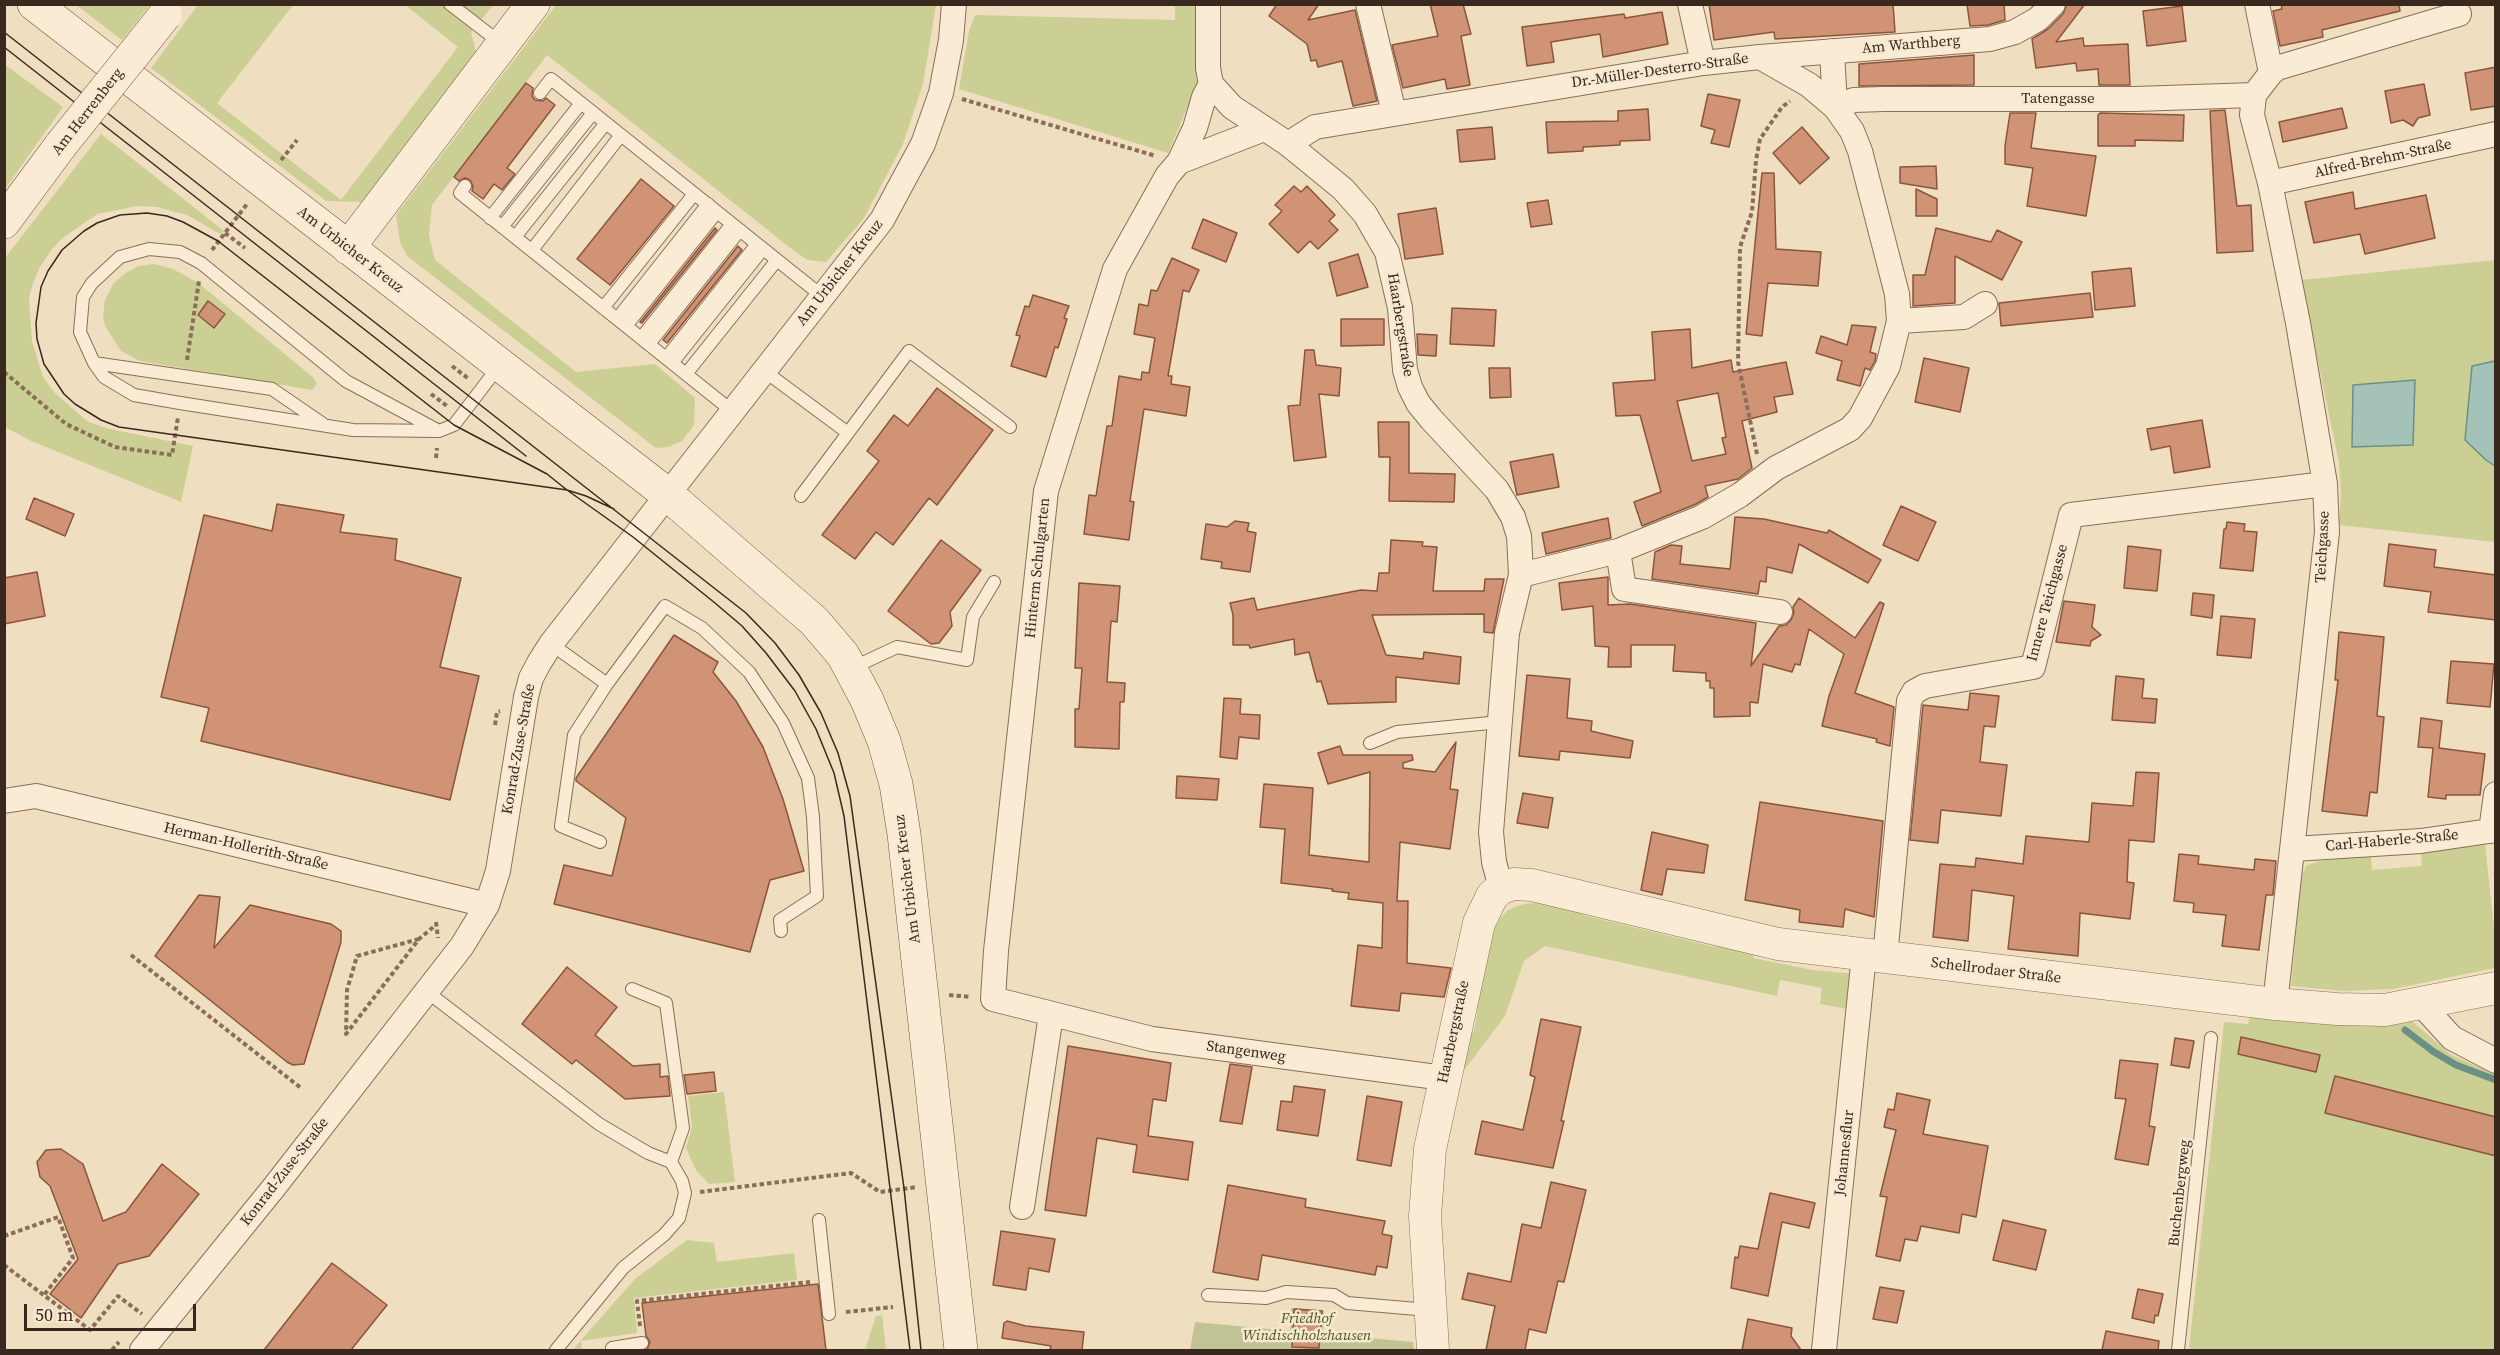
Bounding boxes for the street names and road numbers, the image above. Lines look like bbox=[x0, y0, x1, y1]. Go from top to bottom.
street label: Am Warthberg bbox=[1861, 32, 1961, 58]
street label: Dr.-Müller-Desterro-Straße bbox=[1570, 50, 1750, 92]
street label: Am Herrenberg bbox=[48, 65, 128, 159]
street label: Tatengasse bbox=[2021, 90, 2095, 108]
street label: Alfred-Brehm-Straße bbox=[2313, 136, 2453, 182]
street label: Am Urbicher Kreuz bbox=[293, 203, 407, 297]
street label: Am Urbicher Kreuz bbox=[793, 216, 887, 330]
street label: Haarbergstraße bbox=[1383, 272, 1417, 378]
street label: Hinterm Schulgarten bbox=[1022, 497, 1054, 639]
street label: Teichgasse bbox=[2312, 511, 2334, 583]
street label: Innere Teichgasse bbox=[2024, 542, 2072, 664]
street label: Konrad-Zuse-Straße bbox=[499, 682, 539, 816]
street label: Am Urbicher Kreuz bbox=[891, 813, 925, 945]
street label: Herman-Hollerith-Straße bbox=[162, 819, 330, 875]
street label: Carl-Haberle-Straße bbox=[2325, 826, 2459, 856]
street label: Schellrodaer Straße bbox=[1930, 954, 2062, 988]
street label: Haarbergstraße bbox=[1434, 979, 1474, 1085]
street label: Stangenweg bbox=[1205, 1038, 1287, 1066]
street label: Johannesflur bbox=[1832, 1109, 1858, 1197]
street label: Konrad-Zuse-Straße bbox=[237, 1114, 333, 1230]
street label: Buchenbergweg bbox=[2165, 1139, 2195, 1247]

